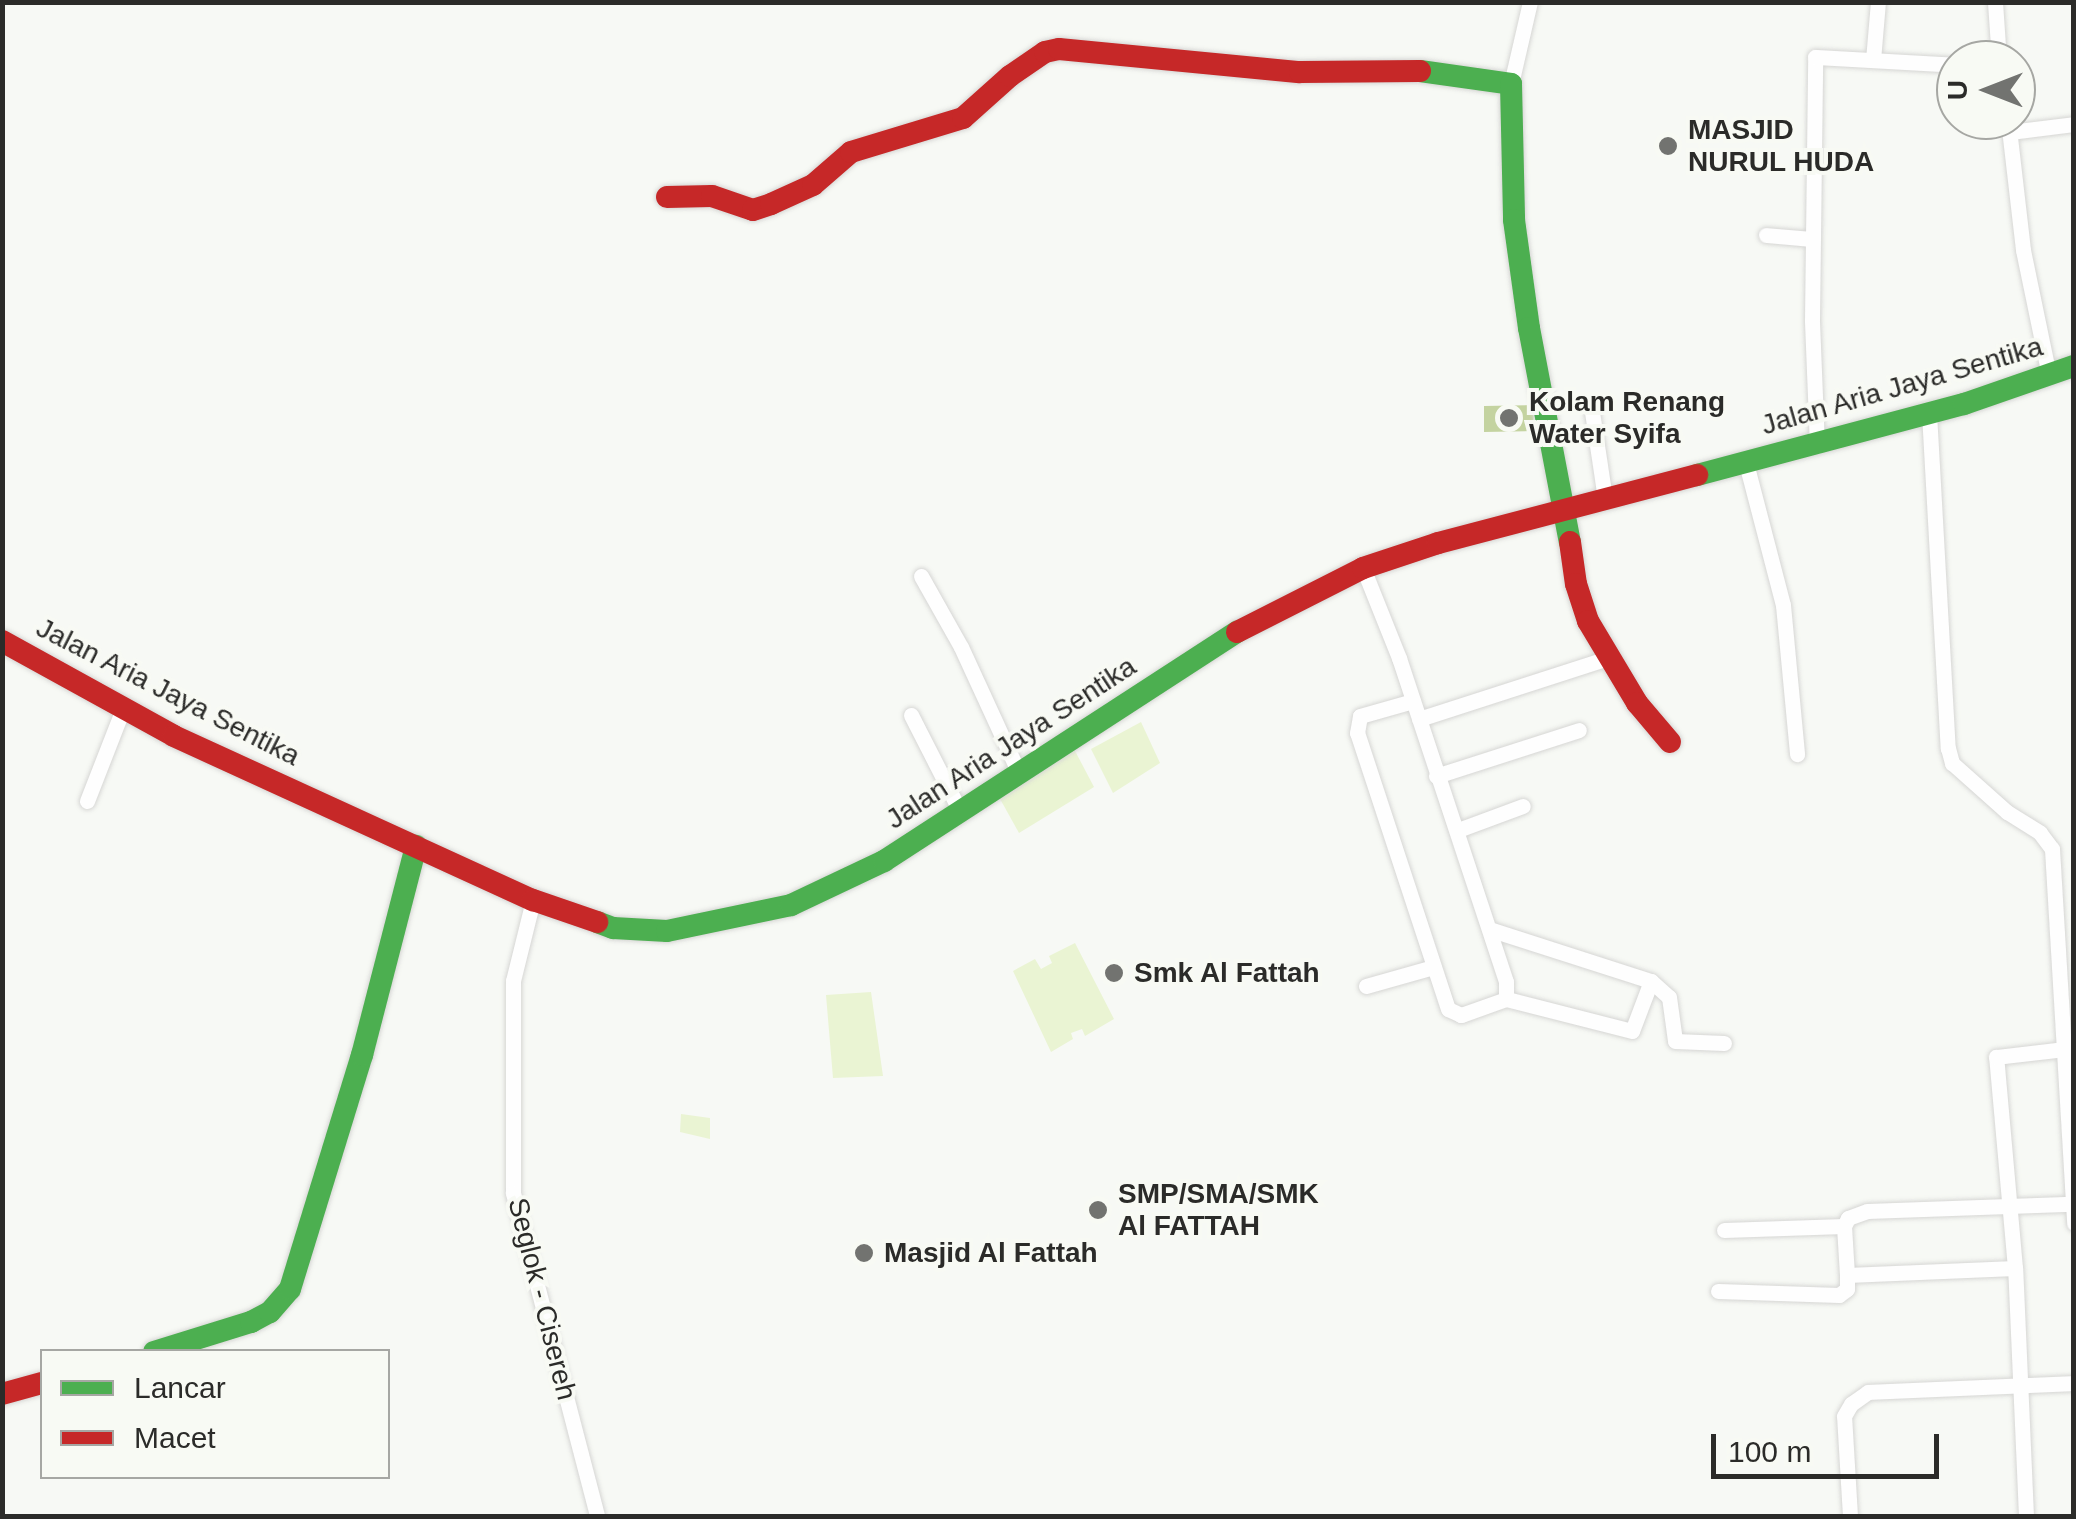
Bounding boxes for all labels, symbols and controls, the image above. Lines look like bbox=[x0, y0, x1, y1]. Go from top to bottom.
north arrow bbox=[1936, 40, 2036, 140]
text: U bbox=[1942, 80, 1973, 100]
place label: MASJID NURUL HUDA bbox=[1688, 113, 1875, 179]
marker: MASJID NURUL HUDA bbox=[1657, 135, 1679, 157]
street label: Jalan Aria Jaya Sentika bbox=[1757, 330, 2047, 442]
place label: Kolam Renang Water Syifa bbox=[1529, 385, 1725, 451]
marker: Kolam Renang Water Syifa bbox=[1498, 407, 1520, 429]
street label: Jalan Aria Jaya Sentika bbox=[30, 611, 306, 773]
street label: Jalan Aria Jaya Sentika bbox=[879, 649, 1143, 837]
place label: Smk Al Fattah bbox=[1134, 956, 1321, 990]
marker: Smk Al Fattah bbox=[1103, 962, 1125, 984]
place label: SMP/SMA/SMK Al FATTAH bbox=[1118, 1177, 1319, 1243]
street label: Seglok - Cisereh bbox=[501, 1195, 583, 1403]
marker: SMP/SMA/SMK Al FATTAH bbox=[1087, 1199, 1109, 1221]
place label: Masjid Al Fattah bbox=[884, 1236, 1099, 1270]
marker: Masjid Al Fattah bbox=[853, 1242, 875, 1264]
legend bbox=[40, 1349, 390, 1479]
text: Lancar bbox=[134, 1371, 226, 1404]
scale bar bbox=[1716, 1414, 1944, 1476]
text: Macet bbox=[134, 1421, 216, 1454]
text: 100 m bbox=[1728, 1435, 1811, 1468]

